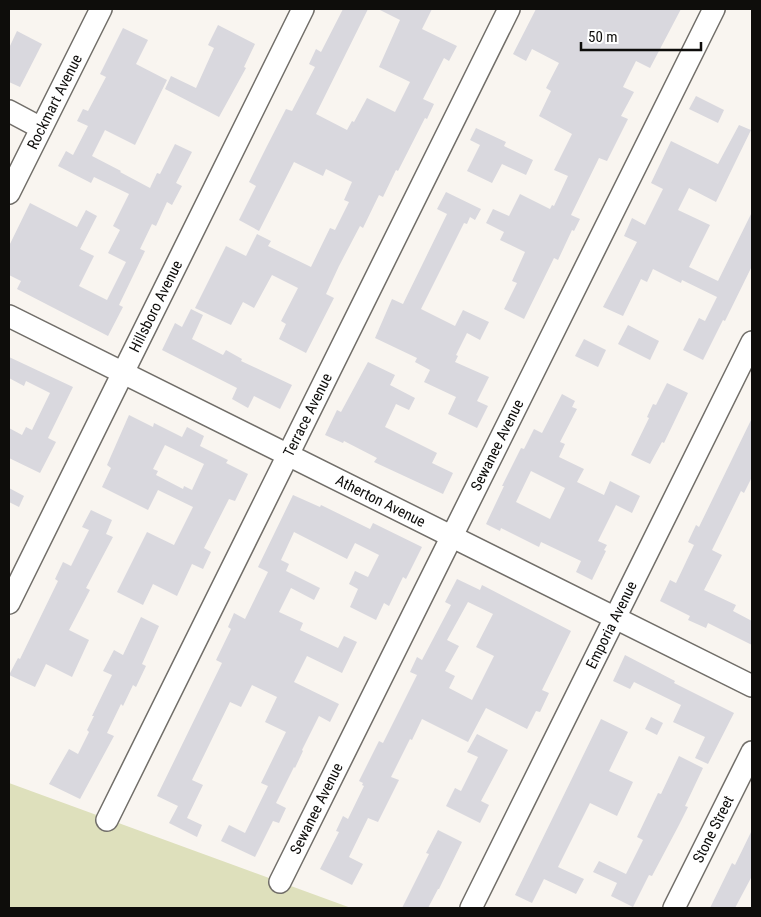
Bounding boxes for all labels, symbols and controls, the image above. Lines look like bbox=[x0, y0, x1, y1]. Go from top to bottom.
scale bar bbox=[581, 20, 701, 52]
text: 50 m bbox=[588, 28, 618, 46]
street label: Rockmart Avenue bbox=[23, 51, 86, 152]
street label: Hillsboro Avenue bbox=[126, 258, 186, 355]
street label: Terrace Avenue bbox=[280, 370, 336, 460]
street label: Sewanee Avenue bbox=[467, 396, 528, 494]
street label: Atherton Avenue bbox=[333, 471, 428, 531]
street label: Emporia Avenue bbox=[582, 578, 641, 672]
street label: Sewanee Avenue bbox=[286, 760, 347, 857]
street label: Stone Street bbox=[689, 793, 738, 866]

